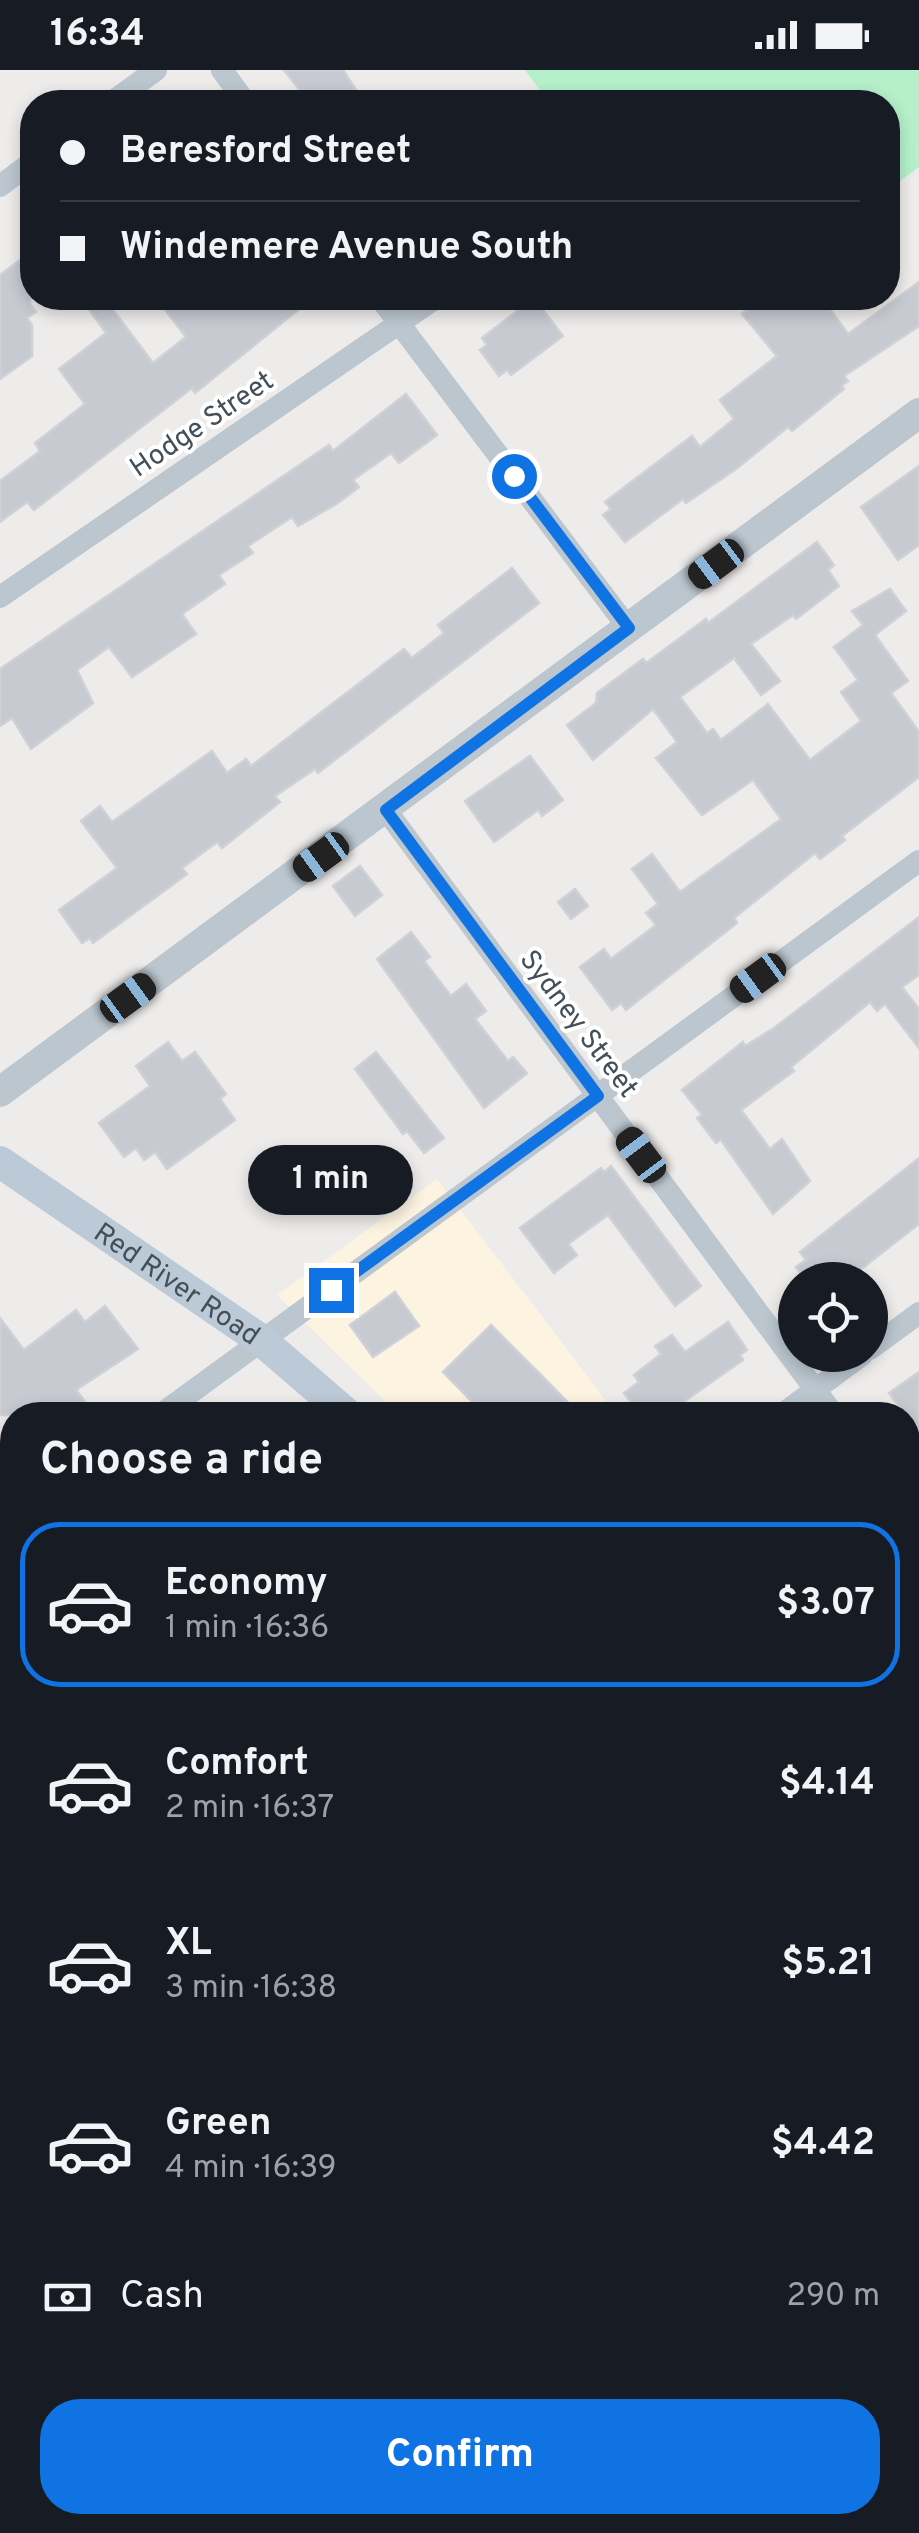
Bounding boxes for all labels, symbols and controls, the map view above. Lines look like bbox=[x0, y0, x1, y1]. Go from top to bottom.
text: 16:34 bbox=[50, 11, 145, 60]
text: Beresford Street bbox=[120, 128, 411, 177]
text: Windemere Avenue South bbox=[120, 224, 573, 273]
street label: Hodge Street bbox=[124, 364, 281, 487]
route start bbox=[492, 454, 537, 499]
car bbox=[683, 534, 749, 594]
car bbox=[288, 827, 354, 887]
street label: Sydney Street bbox=[510, 944, 645, 1106]
car bbox=[725, 948, 791, 1008]
car bbox=[95, 968, 161, 1028]
car bbox=[611, 1122, 671, 1188]
callout: 1 min bbox=[248, 1145, 414, 1215]
text: 1 min bbox=[292, 1160, 369, 1200]
street label: Red River Road bbox=[86, 1216, 266, 1355]
map controls bbox=[778, 1262, 888, 1372]
button: locate bbox=[778, 1262, 888, 1372]
route end bbox=[309, 1268, 354, 1313]
text: Choose a ride bbox=[40, 1433, 323, 1490]
icon: car bbox=[45, 1560, 135, 1650]
text: Economy bbox=[165, 1560, 327, 1609]
text: $3.07 bbox=[776, 1580, 875, 1629]
text: 1 min · 16:36 bbox=[165, 1609, 329, 1649]
icon: car bbox=[45, 1740, 135, 1830]
text: Comfort bbox=[165, 1740, 309, 1789]
text: $4.14 bbox=[779, 1760, 875, 1809]
text: 2 min · 16:37 bbox=[165, 1789, 334, 1829]
icon: car bbox=[45, 1920, 135, 2010]
text: XL bbox=[165, 1920, 212, 1969]
text: $5.21 bbox=[781, 1940, 875, 1989]
text: 3 min · 16:38 bbox=[165, 1969, 337, 2009]
icon: car bbox=[45, 2100, 135, 2190]
text: Green bbox=[165, 2100, 271, 2149]
text: $4.42 bbox=[771, 2120, 875, 2169]
text: 4 min · 16:39 bbox=[165, 2149, 337, 2189]
icon: cash bbox=[40, 2270, 95, 2325]
text: Cash bbox=[120, 2273, 204, 2322]
text: 290 m bbox=[786, 2277, 880, 2317]
button: Confirm bbox=[40, 2399, 880, 2514]

